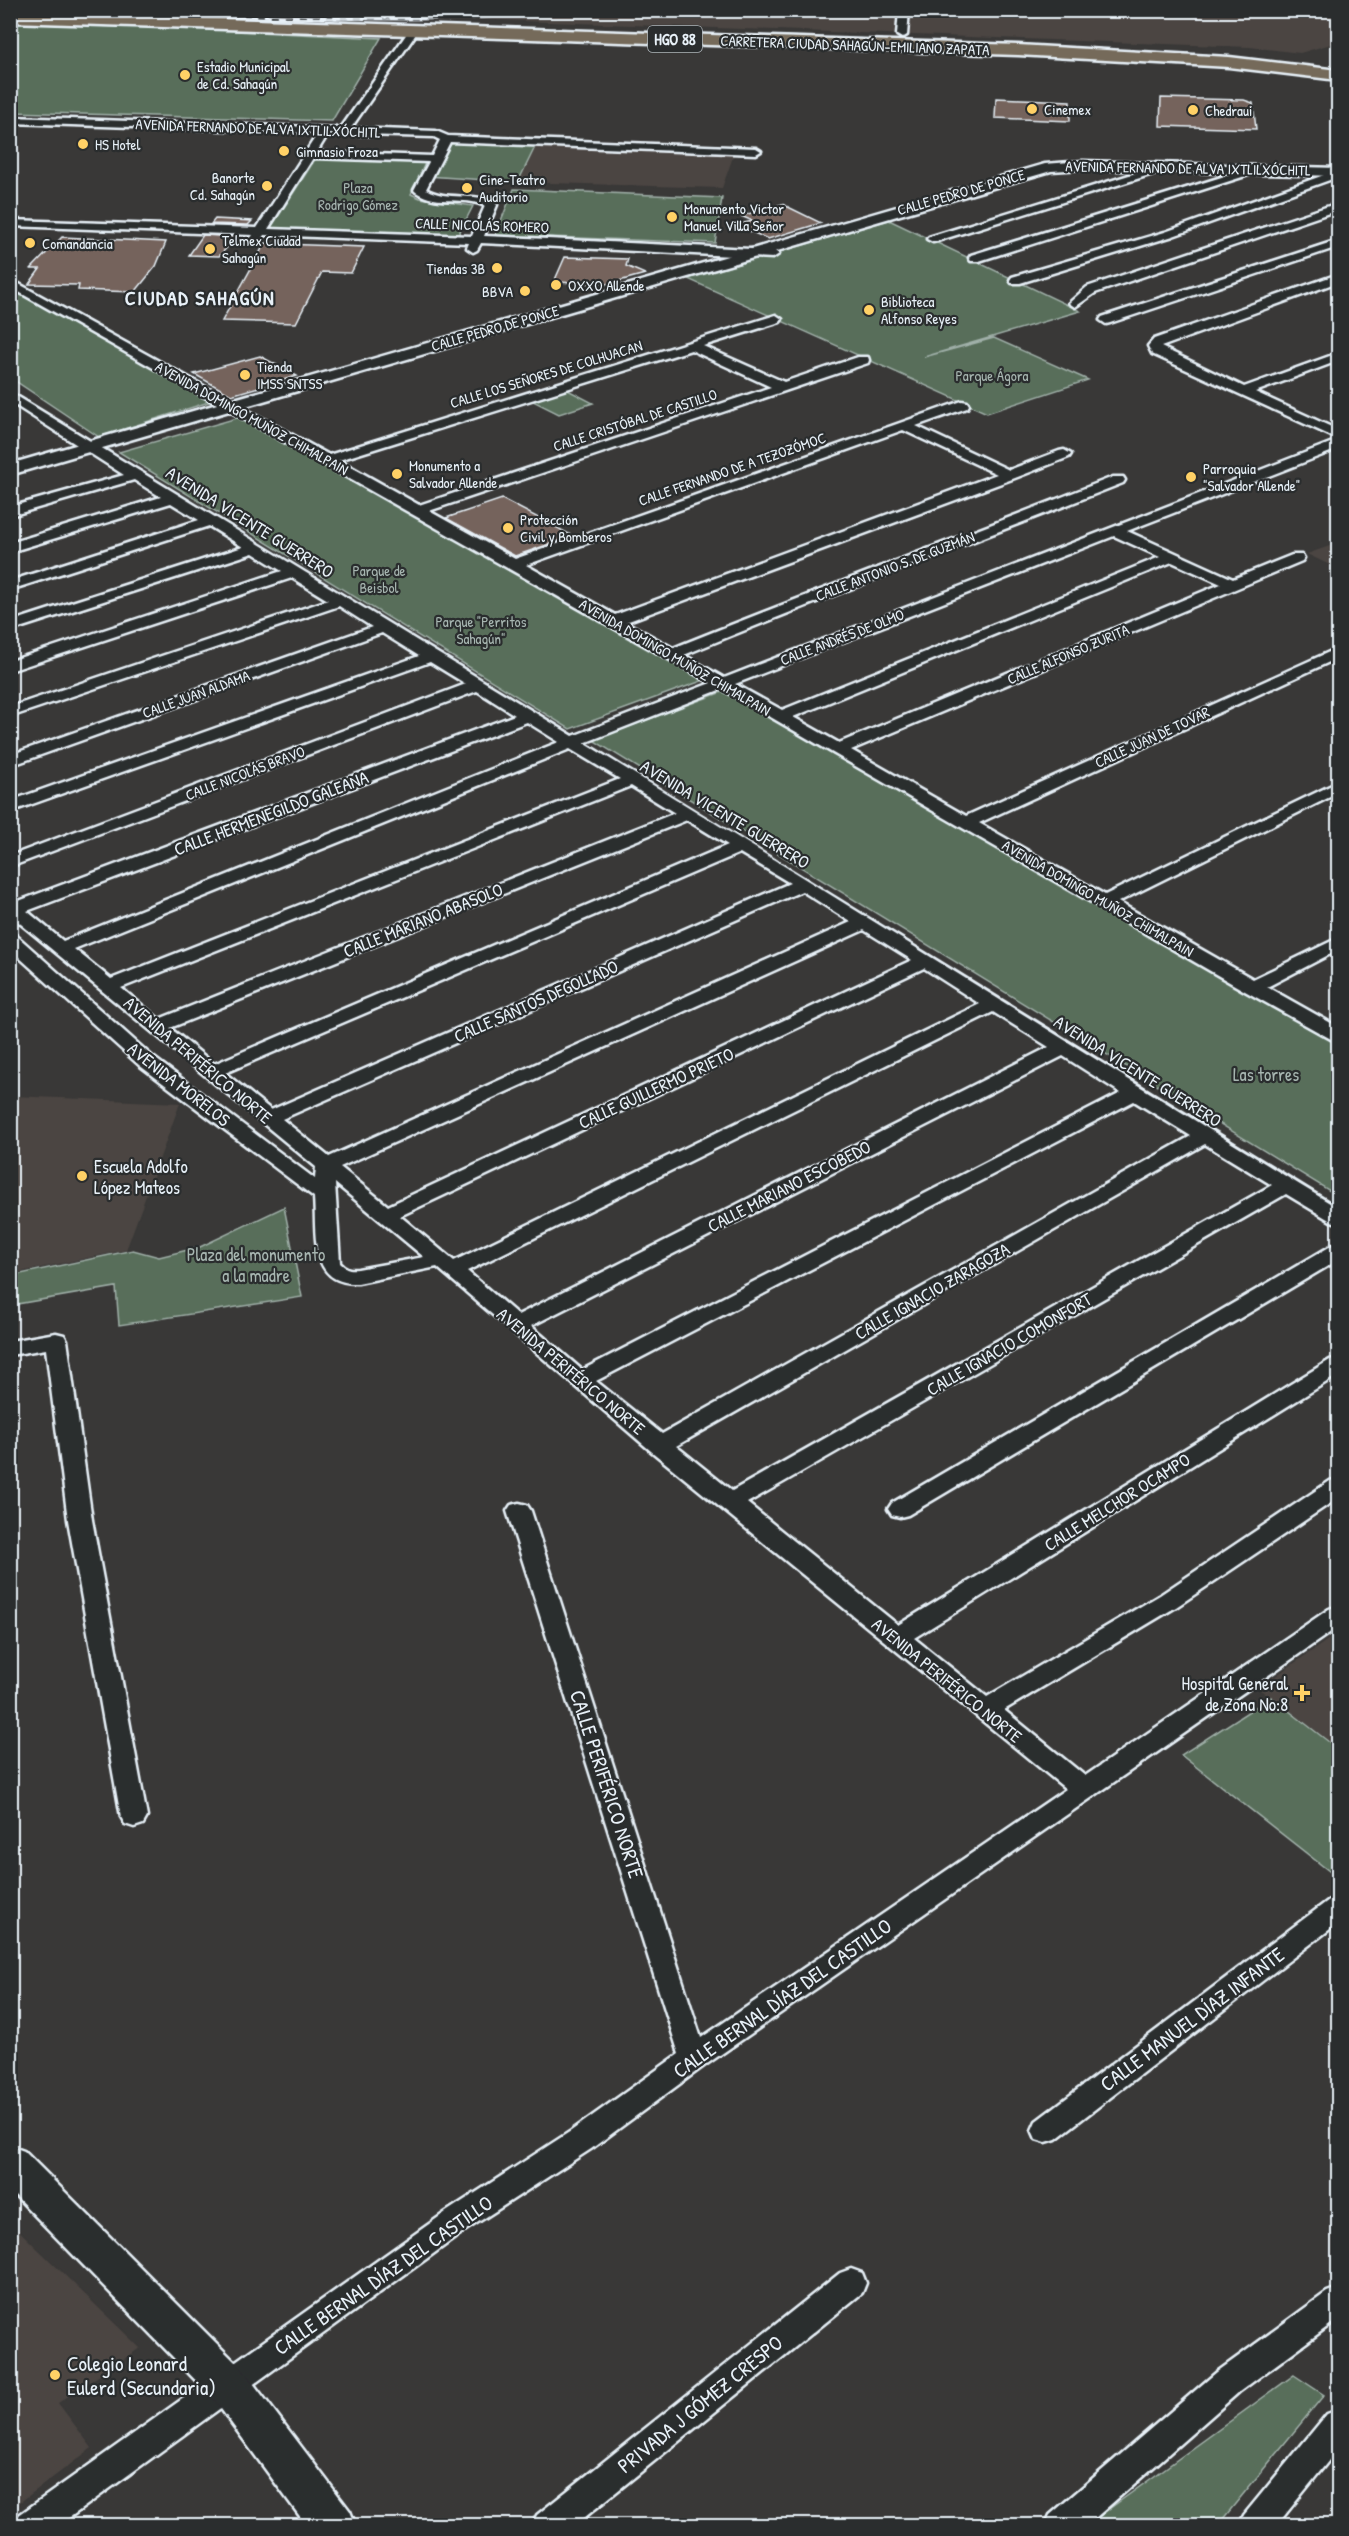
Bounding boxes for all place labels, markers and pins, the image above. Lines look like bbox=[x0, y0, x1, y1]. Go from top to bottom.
place label: Estadio Municipal de Cd. Sahagún bbox=[197, 56, 290, 94]
marker: Estadio Municipal de Cd. Sahagún bbox=[178, 68, 192, 82]
place label: Cinemex bbox=[1044, 99, 1092, 120]
place label: Chedraui bbox=[1205, 100, 1252, 121]
marker: Cinemex bbox=[1025, 102, 1039, 116]
marker: Chedraui bbox=[1186, 103, 1200, 117]
place label: HS Hotel bbox=[95, 134, 141, 155]
marker: HS Hotel bbox=[76, 137, 90, 151]
place label: Gimnasio Froza bbox=[296, 141, 378, 162]
marker: Gimnasio Froza bbox=[277, 144, 291, 158]
place label: Banorte Cd. Sahagún bbox=[190, 167, 255, 205]
place label: Cine-Teatro Auditorio bbox=[479, 169, 545, 207]
marker: Banorte Cd. Sahagún bbox=[260, 179, 274, 193]
marker: Cine-Teatro Auditorio bbox=[460, 181, 474, 195]
place label: Monumento Victor Manuel Villa Señor bbox=[684, 198, 784, 236]
marker: Monumento Victor Manuel Villa Señor bbox=[665, 210, 679, 224]
place label: Telmex Ciudad Sahagún bbox=[222, 230, 301, 268]
place label: Comandancia bbox=[42, 233, 113, 254]
marker: Comandancia bbox=[23, 236, 37, 250]
marker: Telmex Ciudad Sahagún bbox=[203, 242, 217, 256]
place label: Tiendas 3B bbox=[427, 258, 485, 279]
marker: Tiendas 3B bbox=[490, 261, 504, 275]
place label: OXXO Allende bbox=[568, 275, 645, 296]
marker: OXXO Allende bbox=[549, 278, 563, 292]
place label: BBVA bbox=[482, 281, 514, 302]
marker: BBVA bbox=[518, 284, 532, 298]
place label: Biblioteca Alfonso Reyes bbox=[881, 291, 957, 329]
marker: Biblioteca Alfonso Reyes bbox=[862, 303, 876, 317]
place label: Tienda IMSS SNTSS bbox=[257, 356, 322, 394]
marker: Tienda IMSS SNTSS bbox=[238, 368, 252, 382]
place label: Monumento a Salvador Allende bbox=[409, 455, 497, 493]
place label: Parroquia "Salvador Allende" bbox=[1203, 458, 1300, 496]
marker: Monumento a Salvador Allende bbox=[390, 467, 404, 481]
marker: Parroquia "Salvador Allende" bbox=[1184, 470, 1198, 484]
place label: Protección Civil y Bomberos bbox=[520, 509, 612, 547]
marker: Protección Civil y Bomberos bbox=[501, 521, 515, 535]
place label: Escuela Adolfo López Mateos bbox=[94, 1154, 188, 1200]
marker: Escuela Adolfo López Mateos bbox=[75, 1169, 89, 1183]
place label: Hospital General de Zona No:8 bbox=[1182, 1671, 1288, 1717]
marker: Hospital General de Zona No:8 bbox=[1293, 1684, 1311, 1702]
place label: Colegio Leonard Eulerd (Secundaria) bbox=[67, 2349, 216, 2402]
marker: Colegio Leonard Eulerd (Secundaria) bbox=[48, 2368, 62, 2382]

